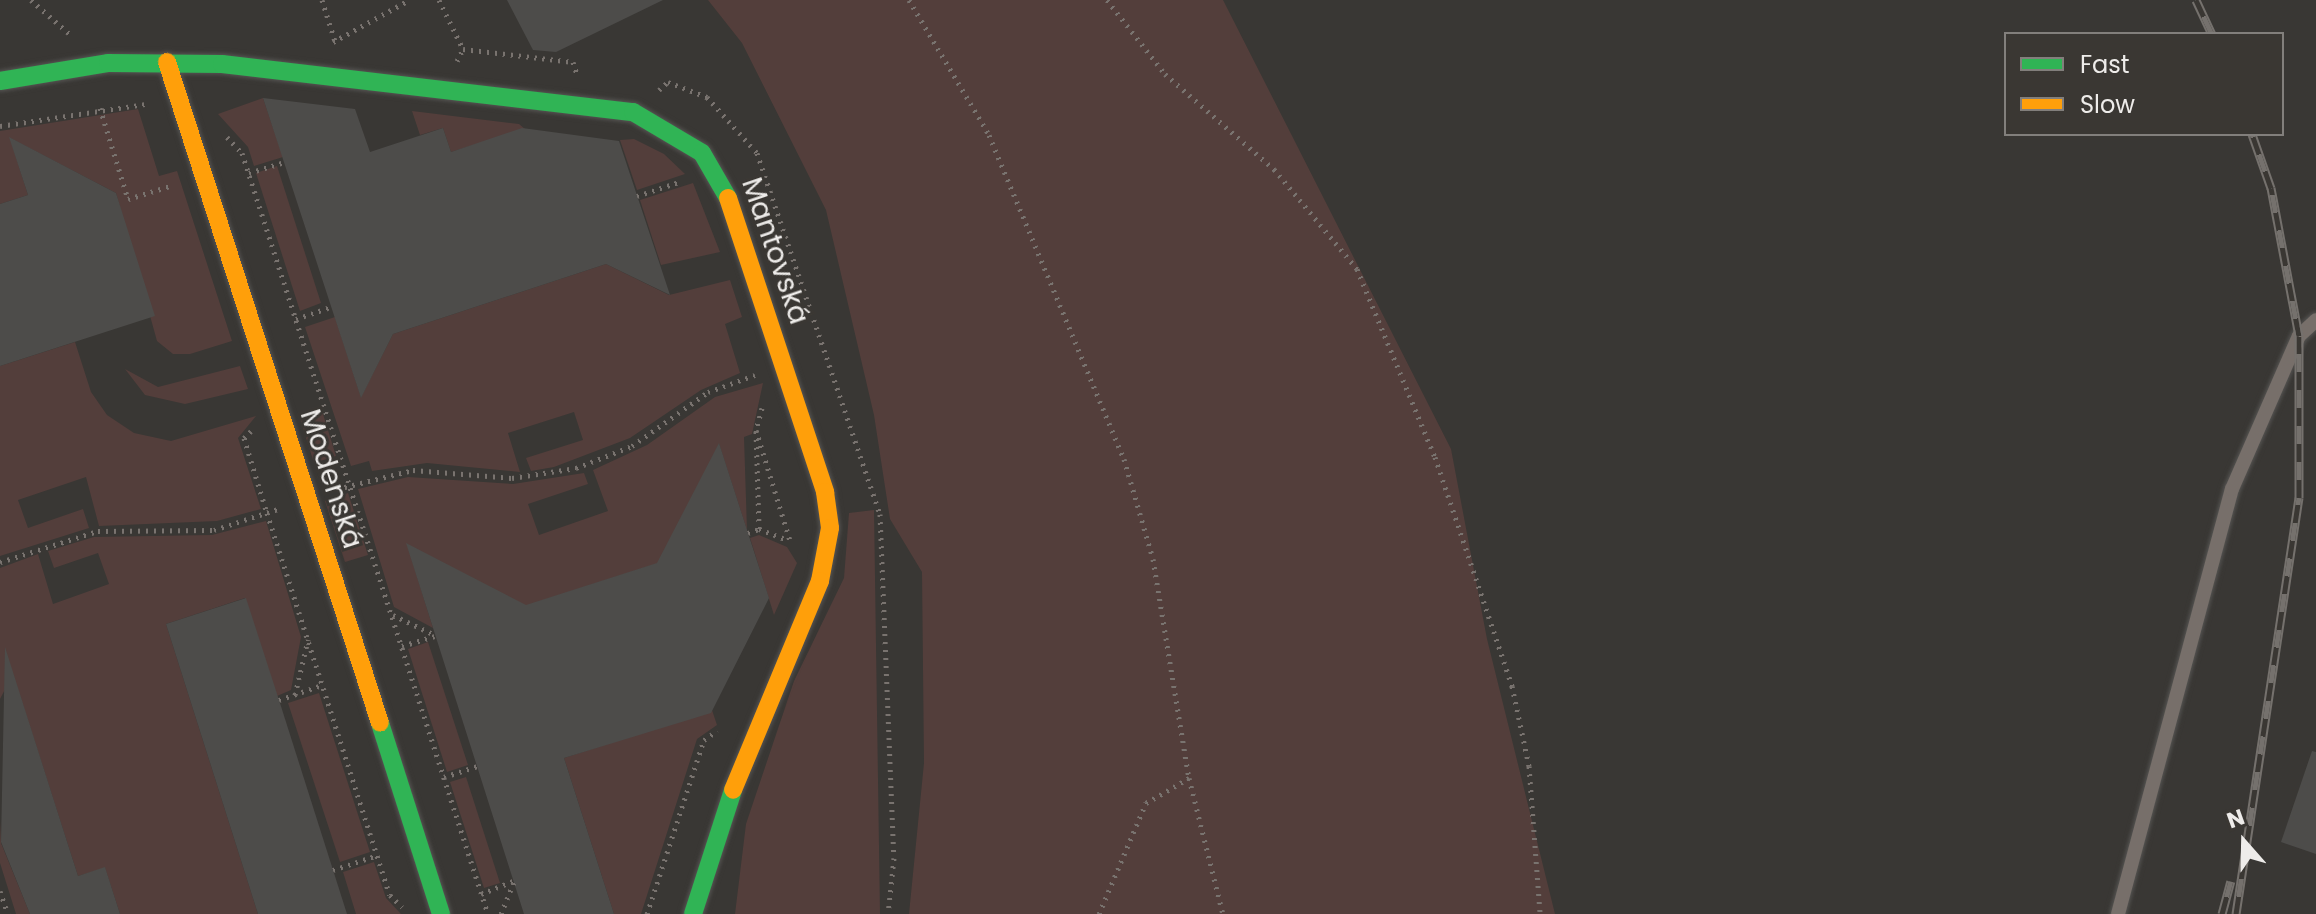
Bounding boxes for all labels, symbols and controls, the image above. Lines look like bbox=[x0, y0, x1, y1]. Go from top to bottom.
legend bbox=[2004, 32, 2284, 136]
text: Fast bbox=[2080, 48, 2130, 81]
text: Slow bbox=[2080, 88, 2135, 121]
street label: Mantovská bbox=[734, 173, 816, 329]
street label: Modenská bbox=[293, 405, 369, 553]
north arrow bbox=[2204, 802, 2284, 882]
text: N bbox=[2223, 802, 2249, 836]

